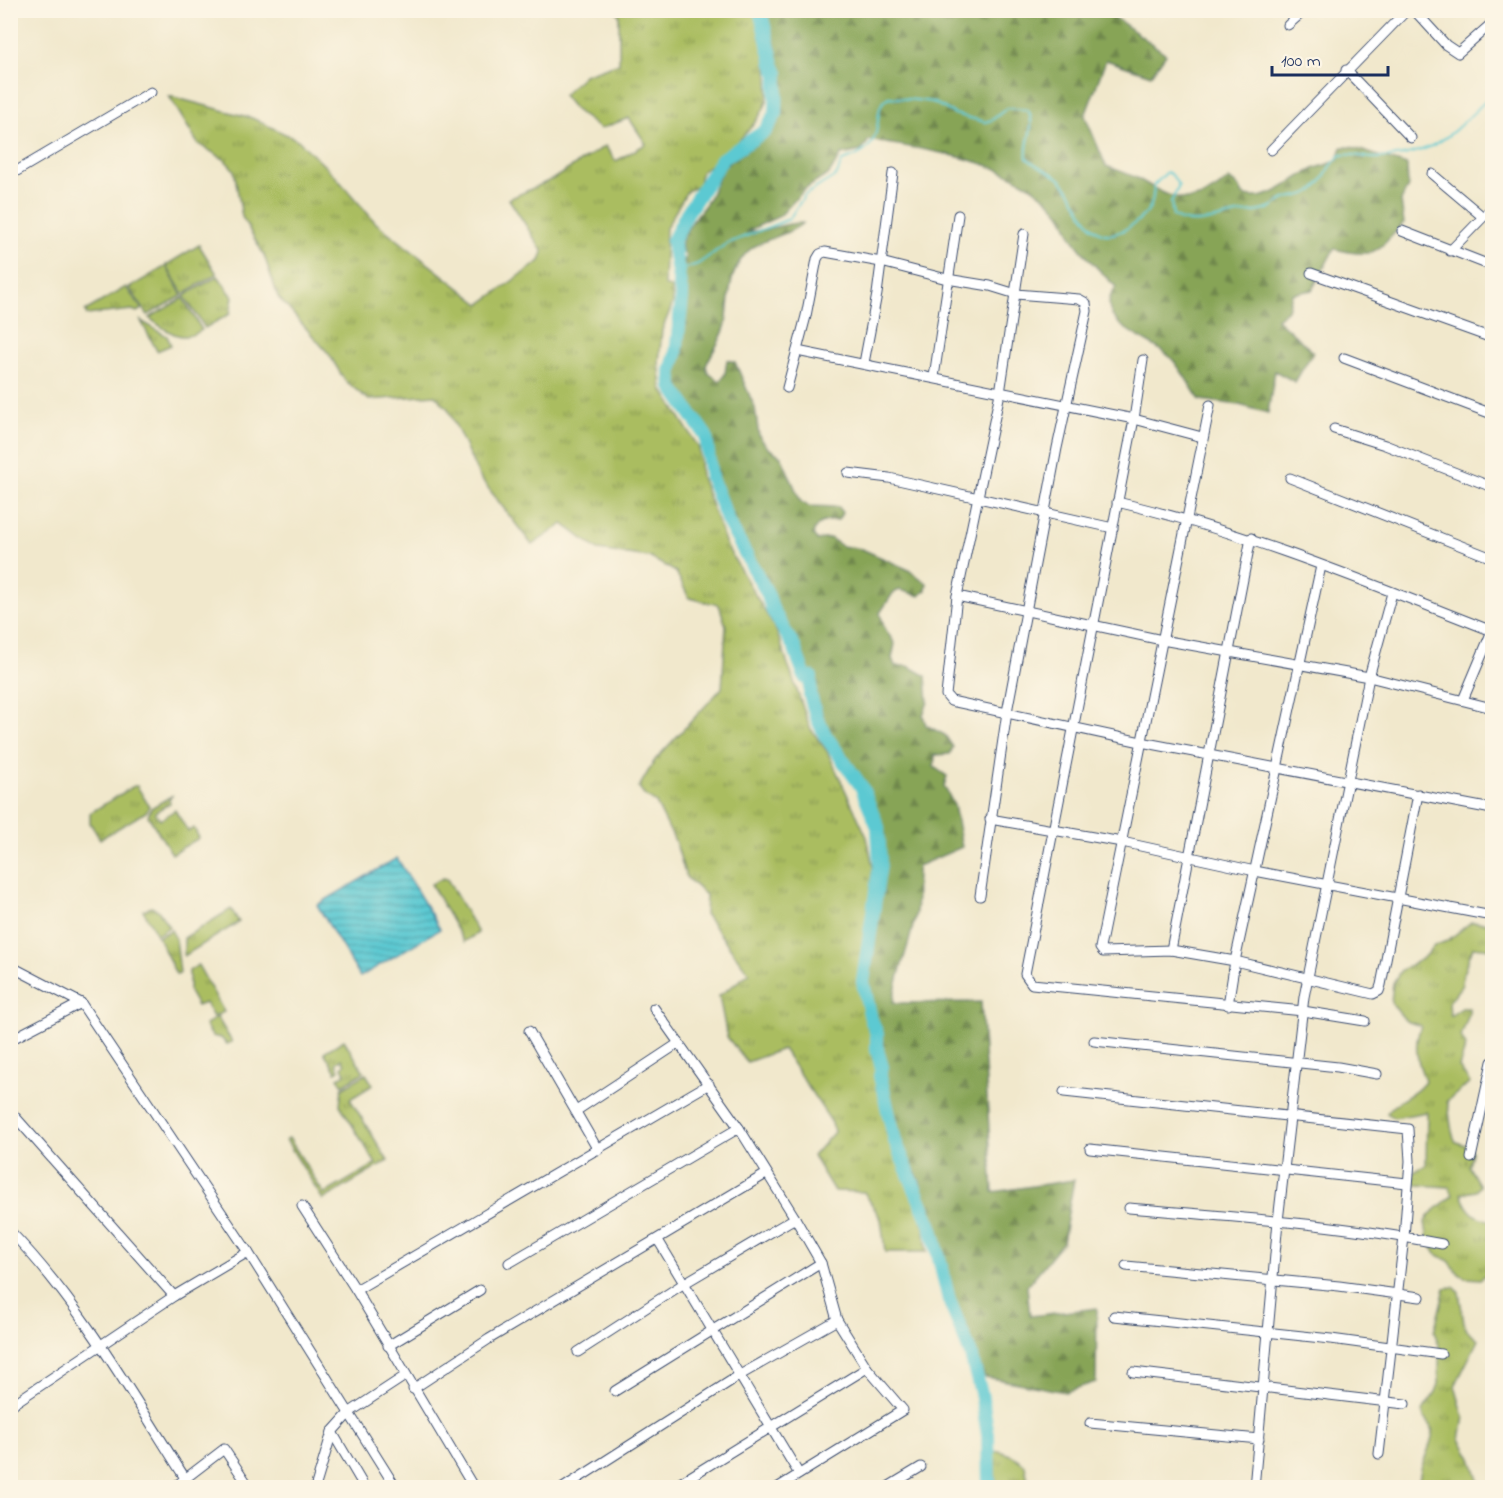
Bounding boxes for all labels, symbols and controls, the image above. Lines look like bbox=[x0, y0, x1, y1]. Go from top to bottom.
scale bar bbox=[1272, 39, 1388, 77]
text: 100 m bbox=[1281, 49, 1321, 75]

